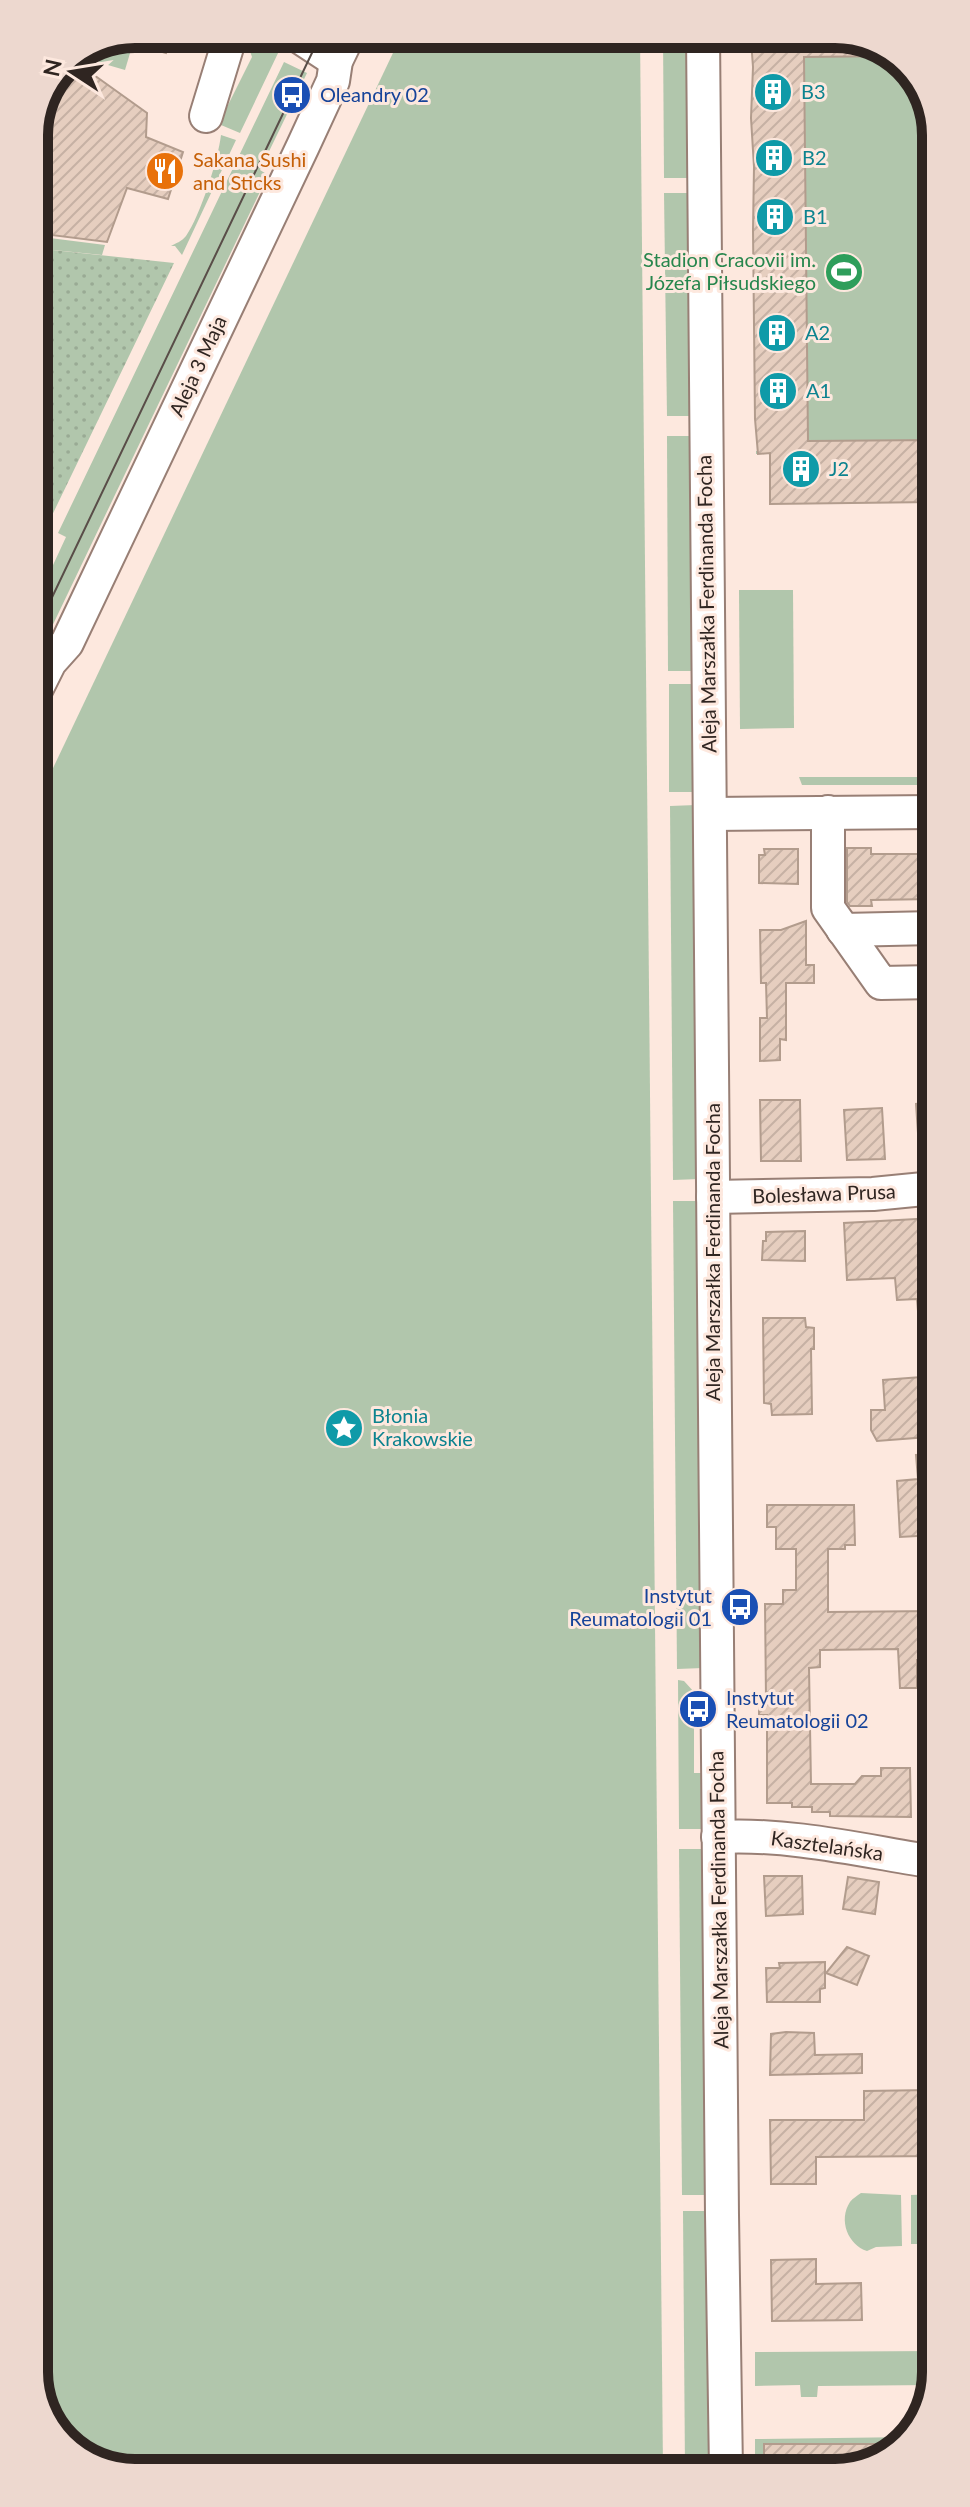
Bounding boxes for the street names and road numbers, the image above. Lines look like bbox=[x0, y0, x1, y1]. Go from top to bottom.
street label: Aleja 3 Maja bbox=[163, 311, 231, 420]
street label: Aleja Marszałka Ferdinanda Focha bbox=[691, 455, 721, 753]
street label: Aleja Marszałka Ferdinanda Focha bbox=[700, 1103, 724, 1401]
street label: Bolesława Prusa bbox=[752, 1179, 896, 1207]
street label: Aleja Marszałka Ferdinanda Focha bbox=[703, 1751, 733, 2049]
street label: Kasztelańska bbox=[769, 1825, 885, 1865]

